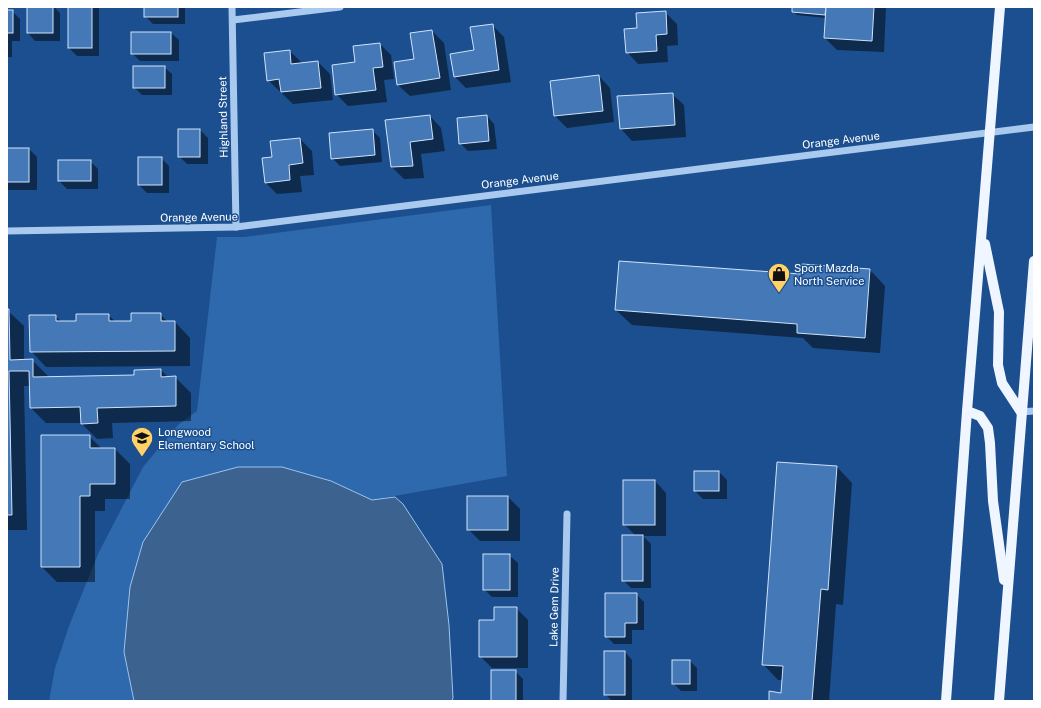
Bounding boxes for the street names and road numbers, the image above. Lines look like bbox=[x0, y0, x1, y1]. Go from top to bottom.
street label: Highland Street bbox=[216, 76, 230, 158]
street label: Orange Avenue bbox=[802, 129, 880, 151]
street label: Orange Avenue bbox=[481, 169, 559, 191]
street label: Orange Avenue bbox=[160, 210, 238, 224]
street label: Lake Gem Drive bbox=[547, 567, 561, 647]

